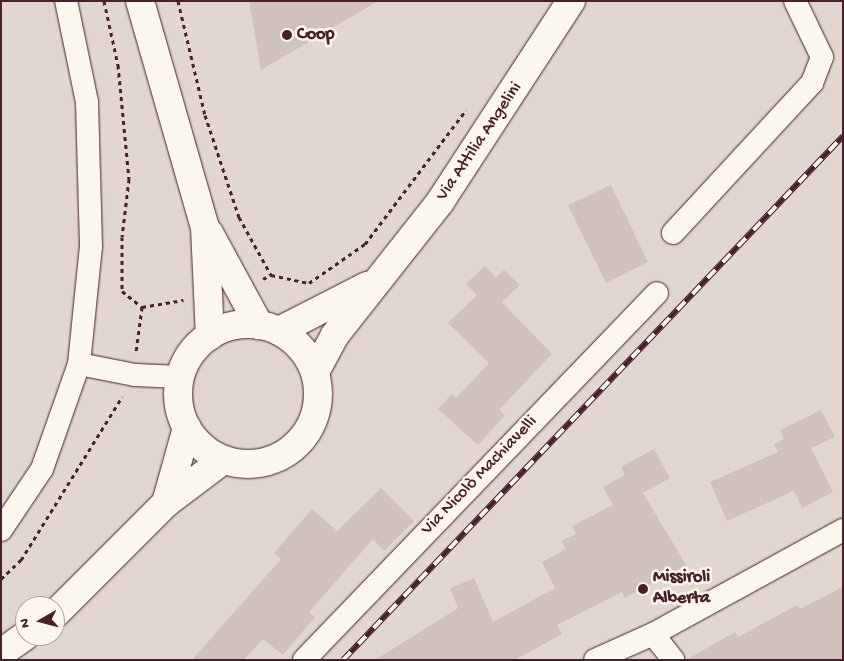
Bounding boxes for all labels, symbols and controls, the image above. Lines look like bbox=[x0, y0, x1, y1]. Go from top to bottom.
place label: Coop bbox=[297, 24, 334, 46]
marker: Coop bbox=[281, 29, 293, 41]
street label: Via Attilia Angelini bbox=[432, 79, 528, 205]
street label: Via Nicolò Machiavelli bbox=[417, 412, 543, 540]
place label: Missiroli Alberta bbox=[653, 568, 710, 610]
marker: Missiroli Alberta bbox=[637, 583, 649, 595]
north arrow bbox=[15, 596, 65, 646]
text: N bbox=[17, 617, 35, 629]

